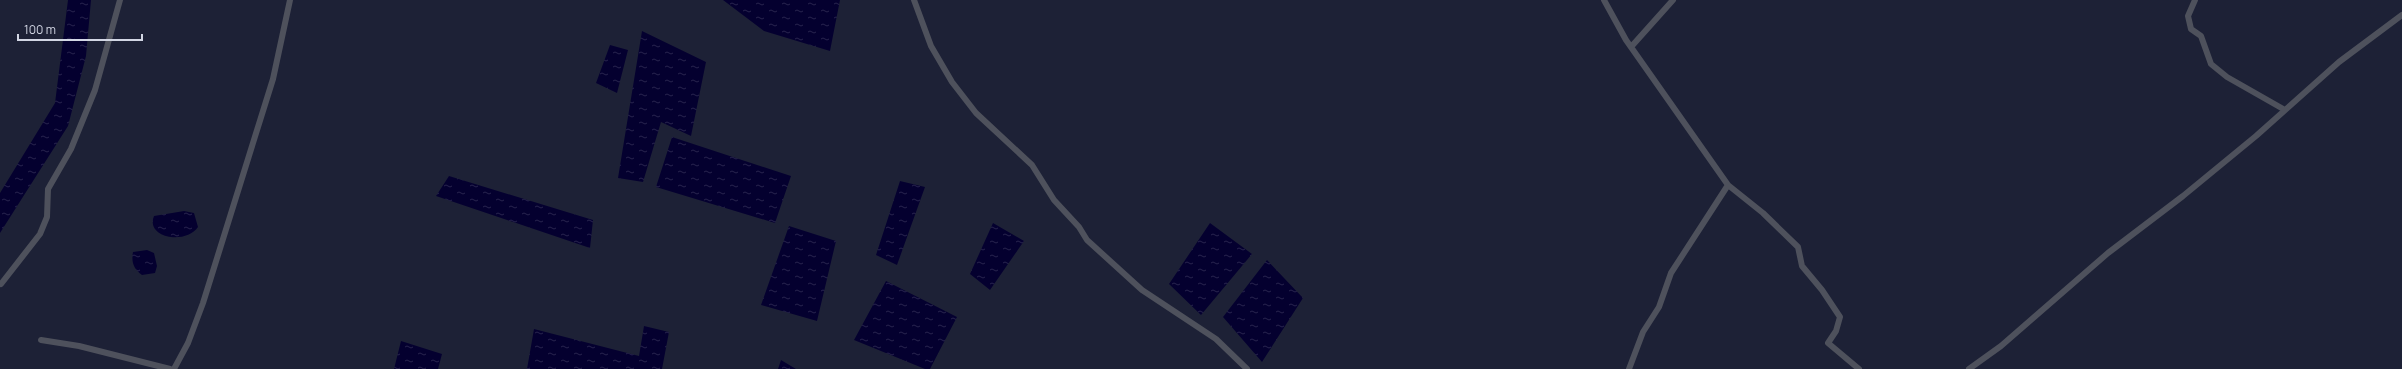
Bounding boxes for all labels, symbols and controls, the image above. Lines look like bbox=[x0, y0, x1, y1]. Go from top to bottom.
scale bar bbox=[18, 16, 142, 42]
text: 100 m bbox=[24, 21, 56, 38]

